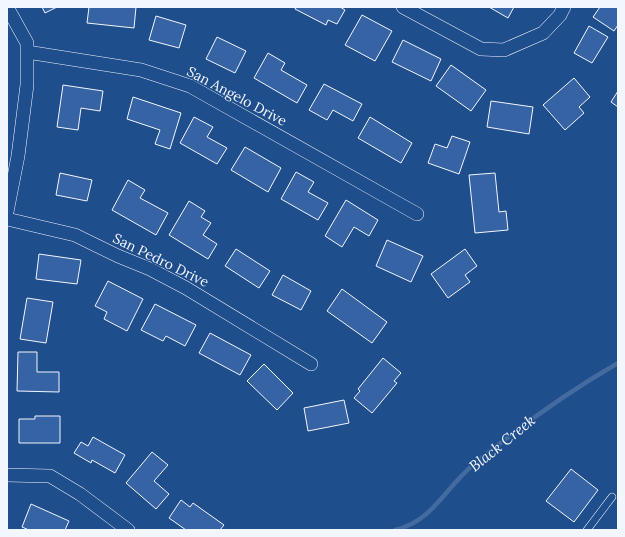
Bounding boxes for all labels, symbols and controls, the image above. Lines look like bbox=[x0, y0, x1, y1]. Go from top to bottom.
street label: San Angelo Drive bbox=[184, 62, 290, 130]
street label: San Pedro Drive bbox=[110, 229, 212, 291]
water label: Black Creek bbox=[465, 410, 539, 475]

